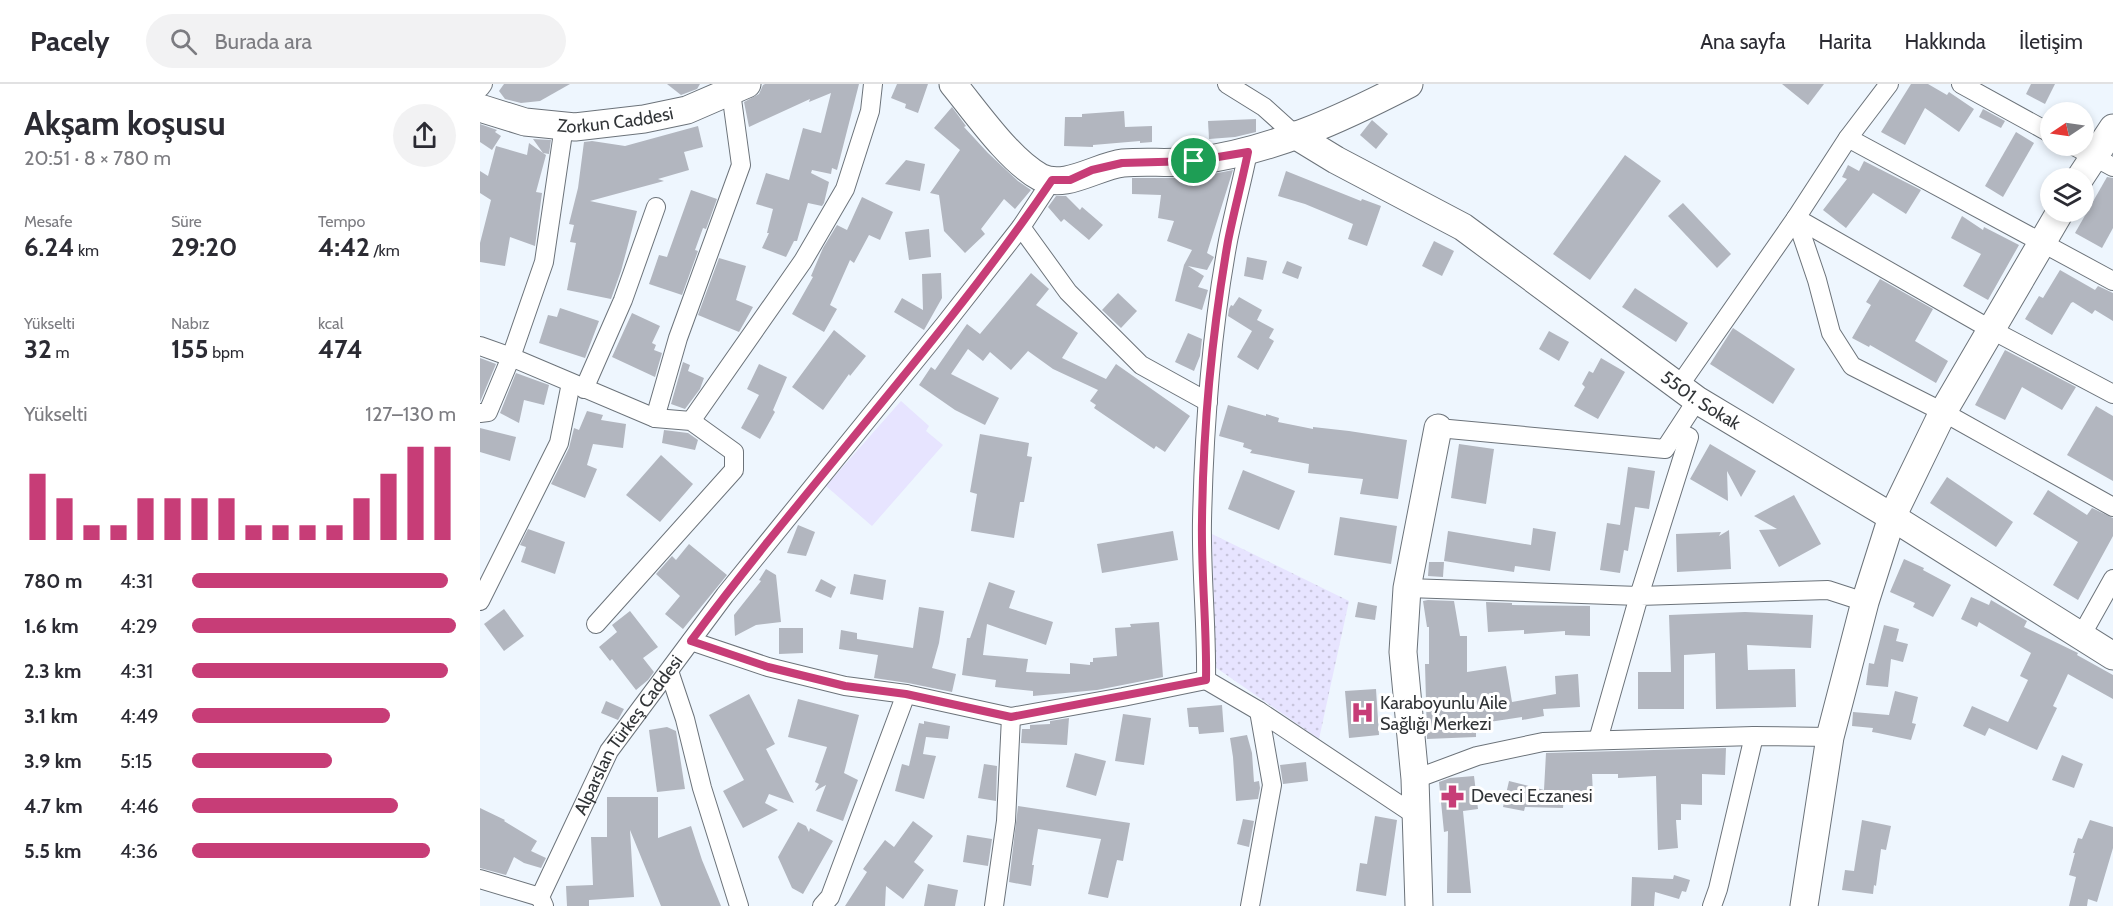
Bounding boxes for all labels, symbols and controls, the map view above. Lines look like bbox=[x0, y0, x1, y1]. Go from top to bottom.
search box bbox=[146, 14, 566, 68]
text: Pacely bbox=[30, 24, 110, 58]
icon: search bbox=[167, 25, 200, 58]
text: Burada ara bbox=[215, 28, 312, 55]
text: Ana sayfa bbox=[1700, 29, 1786, 54]
text: Harita bbox=[1819, 29, 1871, 54]
text: Hakkında bbox=[1904, 29, 1986, 54]
text: İletişim bbox=[2019, 29, 2083, 54]
street label: Zorkun Caddesi bbox=[556, 102, 675, 138]
north arrow bbox=[2040, 102, 2094, 156]
map controls bbox=[2040, 102, 2094, 222]
text: Akşam koşusu bbox=[24, 103, 226, 143]
button: share bbox=[393, 104, 456, 167]
pin bbox=[1168, 135, 1219, 186]
icon: arrive bbox=[1177, 144, 1210, 177]
text: 20:51 · 8 × 780 m bbox=[24, 146, 171, 170]
button: layers bbox=[2040, 168, 2094, 222]
text: Mesafe bbox=[24, 212, 73, 231]
text: Süre bbox=[171, 212, 202, 231]
text: Tempo bbox=[318, 212, 365, 231]
text: 6.24 bbox=[24, 231, 74, 263]
text: 29:20 bbox=[171, 231, 237, 263]
text: 4:42 bbox=[318, 231, 370, 263]
text: km bbox=[74, 241, 99, 260]
text: /km bbox=[370, 241, 400, 260]
text: Yükselti bbox=[24, 314, 75, 333]
text: Nabız bbox=[171, 314, 210, 333]
text: kcal bbox=[318, 314, 344, 333]
text: 32 bbox=[24, 333, 52, 365]
text: 155 bbox=[171, 333, 209, 365]
text: 474 bbox=[318, 333, 363, 365]
text: m bbox=[52, 343, 69, 362]
text: bpm bbox=[209, 343, 244, 362]
street label: 5501. Sokak bbox=[1657, 366, 1745, 435]
text: Yükselti bbox=[24, 402, 88, 426]
text: 127–130 m bbox=[365, 402, 456, 426]
text: 780 m bbox=[24, 569, 82, 593]
text: 4:31 bbox=[120, 569, 153, 593]
text: 1.6 km bbox=[24, 614, 79, 638]
text: 4:29 bbox=[120, 614, 158, 638]
street label: Alparslan Türkeş Caddesi bbox=[569, 651, 687, 818]
text: 2.3 km bbox=[24, 659, 81, 683]
text: 4:31 bbox=[120, 659, 153, 683]
place label: Karaboyunlu Aile Sağlığı Merkezi bbox=[1380, 692, 1507, 735]
hospital icon: Karaboyunlu Aile Sağlığı Merkezi bbox=[1349, 700, 1375, 726]
text: 3.1 km bbox=[24, 704, 78, 728]
text: 4:49 bbox=[120, 704, 159, 728]
text: 3.9 km bbox=[24, 749, 82, 773]
text: 5:15 bbox=[120, 749, 152, 773]
pharmacy icon: Deveci Eczanesi bbox=[1440, 783, 1466, 809]
place label: Deveci Eczanesi bbox=[1471, 785, 1593, 807]
text: 4.7 km bbox=[24, 794, 83, 818]
text: 4:46 bbox=[120, 794, 159, 818]
text: 5.5 km bbox=[24, 839, 82, 863]
text: 4:36 bbox=[120, 839, 158, 863]

